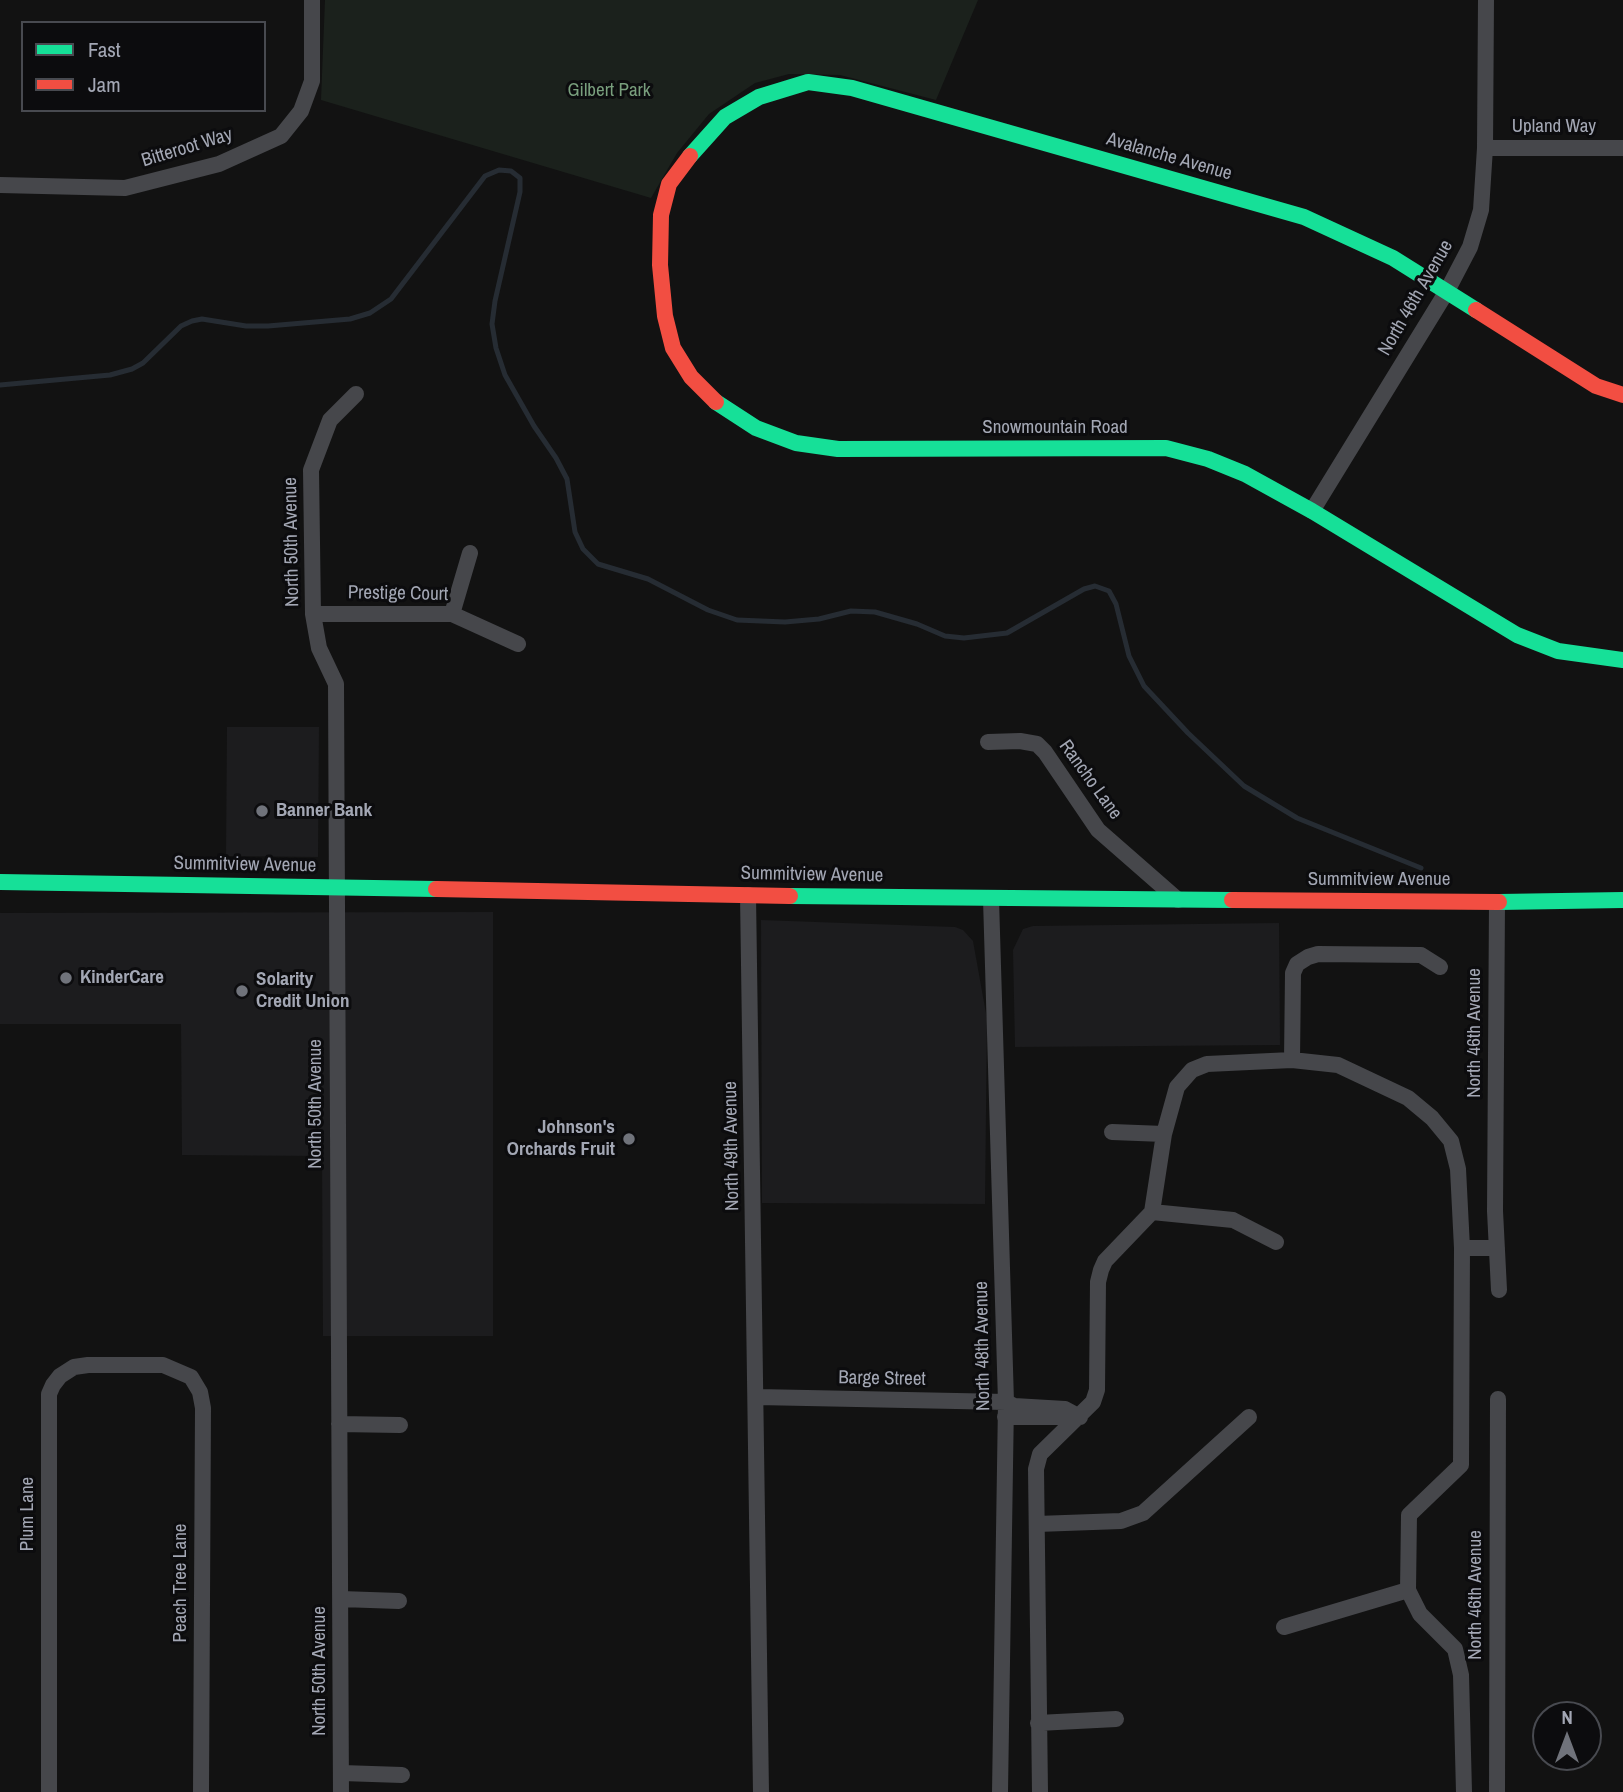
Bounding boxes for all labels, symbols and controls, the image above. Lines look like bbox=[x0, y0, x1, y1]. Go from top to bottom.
legend bbox=[21, 21, 266, 112]
text: Fast bbox=[88, 35, 121, 64]
text: Jam bbox=[88, 70, 121, 99]
park label: Gilbert Park bbox=[567, 80, 651, 102]
street label: Upland Way bbox=[1512, 116, 1596, 138]
street label: Bitteroot Way bbox=[139, 123, 235, 173]
street label: Avalanche Avenue bbox=[1104, 128, 1234, 186]
street label: North 46th Avenue bbox=[1374, 236, 1458, 360]
street label: Snowmountain Road bbox=[982, 417, 1128, 439]
street label: North 50th Avenue bbox=[279, 477, 305, 607]
street label: Prestige Court bbox=[348, 582, 448, 606]
street label: Rancho Lane bbox=[1054, 736, 1126, 824]
place label: Banner Bank bbox=[276, 800, 372, 822]
marker: Banner Bank bbox=[254, 803, 270, 819]
street label: Summitview Avenue bbox=[174, 852, 316, 878]
street label: Summitview Avenue bbox=[741, 862, 883, 888]
street label: Summitview Avenue bbox=[1308, 869, 1450, 891]
place label: KinderCare bbox=[80, 967, 164, 989]
street label: North 46th Avenue bbox=[1464, 968, 1486, 1098]
place label: Solarity Credit Union bbox=[256, 969, 349, 1013]
marker: KinderCare bbox=[58, 970, 74, 986]
marker: Solarity Credit Union bbox=[234, 983, 250, 999]
street label: North 50th Avenue bbox=[305, 1039, 327, 1169]
street label: North 49th Avenue bbox=[719, 1081, 745, 1211]
place label: Johnson's Orchards Fruit bbox=[507, 1117, 615, 1161]
marker: Johnson's Orchards Fruit bbox=[621, 1131, 637, 1147]
street label: North 48th Avenue bbox=[970, 1281, 996, 1411]
street label: Barge Street bbox=[838, 1367, 926, 1391]
street label: Plum Lane bbox=[17, 1477, 39, 1551]
street label: Peach Tree Lane bbox=[170, 1524, 192, 1642]
street label: North 46th Avenue bbox=[1465, 1530, 1487, 1660]
street label: North 50th Avenue bbox=[309, 1606, 331, 1736]
north arrow bbox=[1532, 1701, 1602, 1771]
text: N bbox=[1561, 1704, 1573, 1730]

